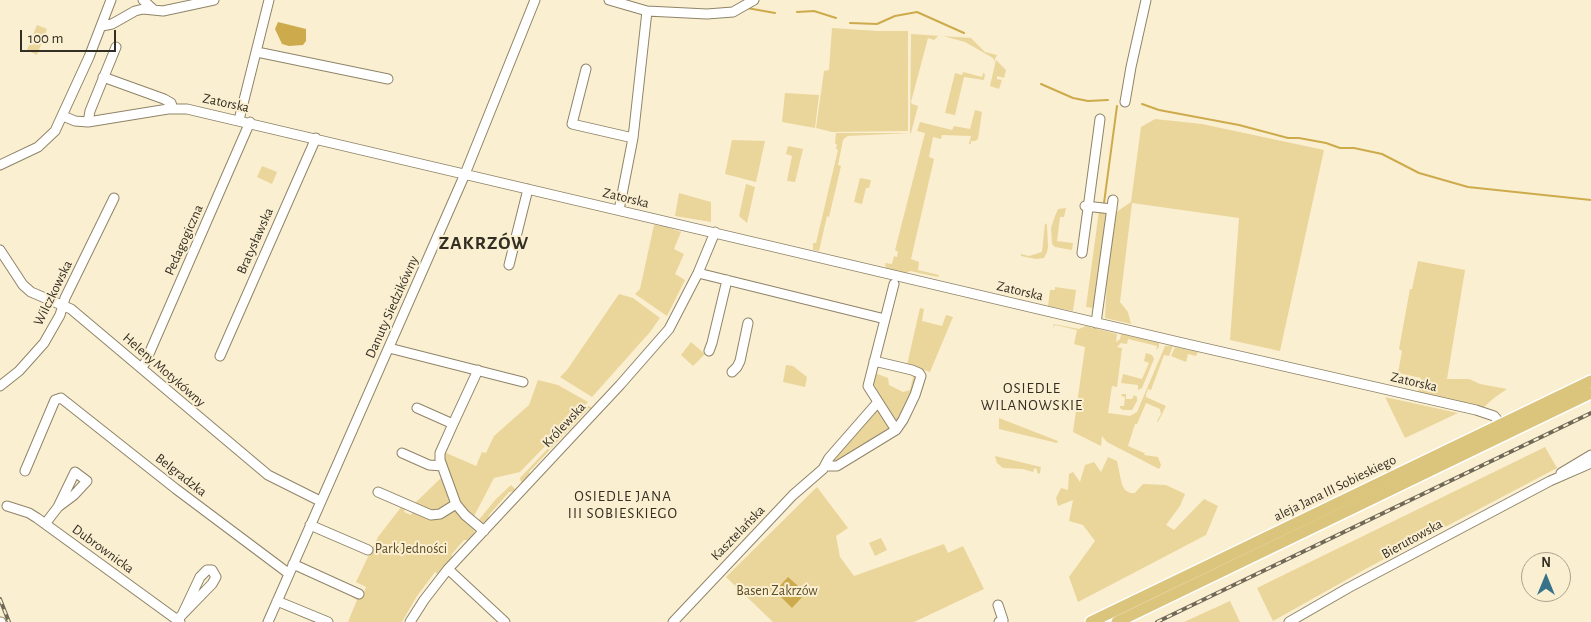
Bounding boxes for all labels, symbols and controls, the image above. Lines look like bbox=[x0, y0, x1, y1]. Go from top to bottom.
scale bar bbox=[22, 20, 119, 52]
text: 100 m bbox=[28, 31, 63, 46]
street label: Zatorska bbox=[201, 90, 251, 116]
street label: Zatorska bbox=[601, 184, 651, 212]
street label: Pedagogiczna bbox=[161, 202, 207, 278]
street label: Bratysławska bbox=[233, 205, 277, 277]
district label: ZAKRZÓW bbox=[438, 232, 530, 254]
street label: Danuty Siedzikówny bbox=[362, 253, 422, 361]
street label: Wilczkowska bbox=[30, 258, 76, 328]
street label: Zatorska bbox=[995, 278, 1045, 304]
street label: Heleny Motykówny bbox=[119, 329, 209, 411]
street label: Zatorska bbox=[1389, 369, 1439, 395]
district label: OSIEDLE WILANOWSKIE bbox=[979, 379, 1085, 414]
street label: Królewska bbox=[539, 399, 589, 451]
street label: Belgradzka bbox=[152, 450, 210, 500]
street label: aleja Jana III Sobieskiego bbox=[1271, 451, 1399, 525]
district label: OSIEDLE JANA III SOBIESKIEGO bbox=[566, 487, 680, 522]
street label: Kasztelańska bbox=[707, 502, 769, 564]
street label: Bierutowska bbox=[1379, 515, 1445, 563]
street label: Dubrownicka bbox=[69, 521, 137, 577]
park label: Park Jedności bbox=[375, 541, 447, 557]
north arrow bbox=[1521, 552, 1571, 602]
text: N bbox=[1541, 556, 1551, 570]
park label: Basen Zakrzów bbox=[736, 583, 818, 599]

